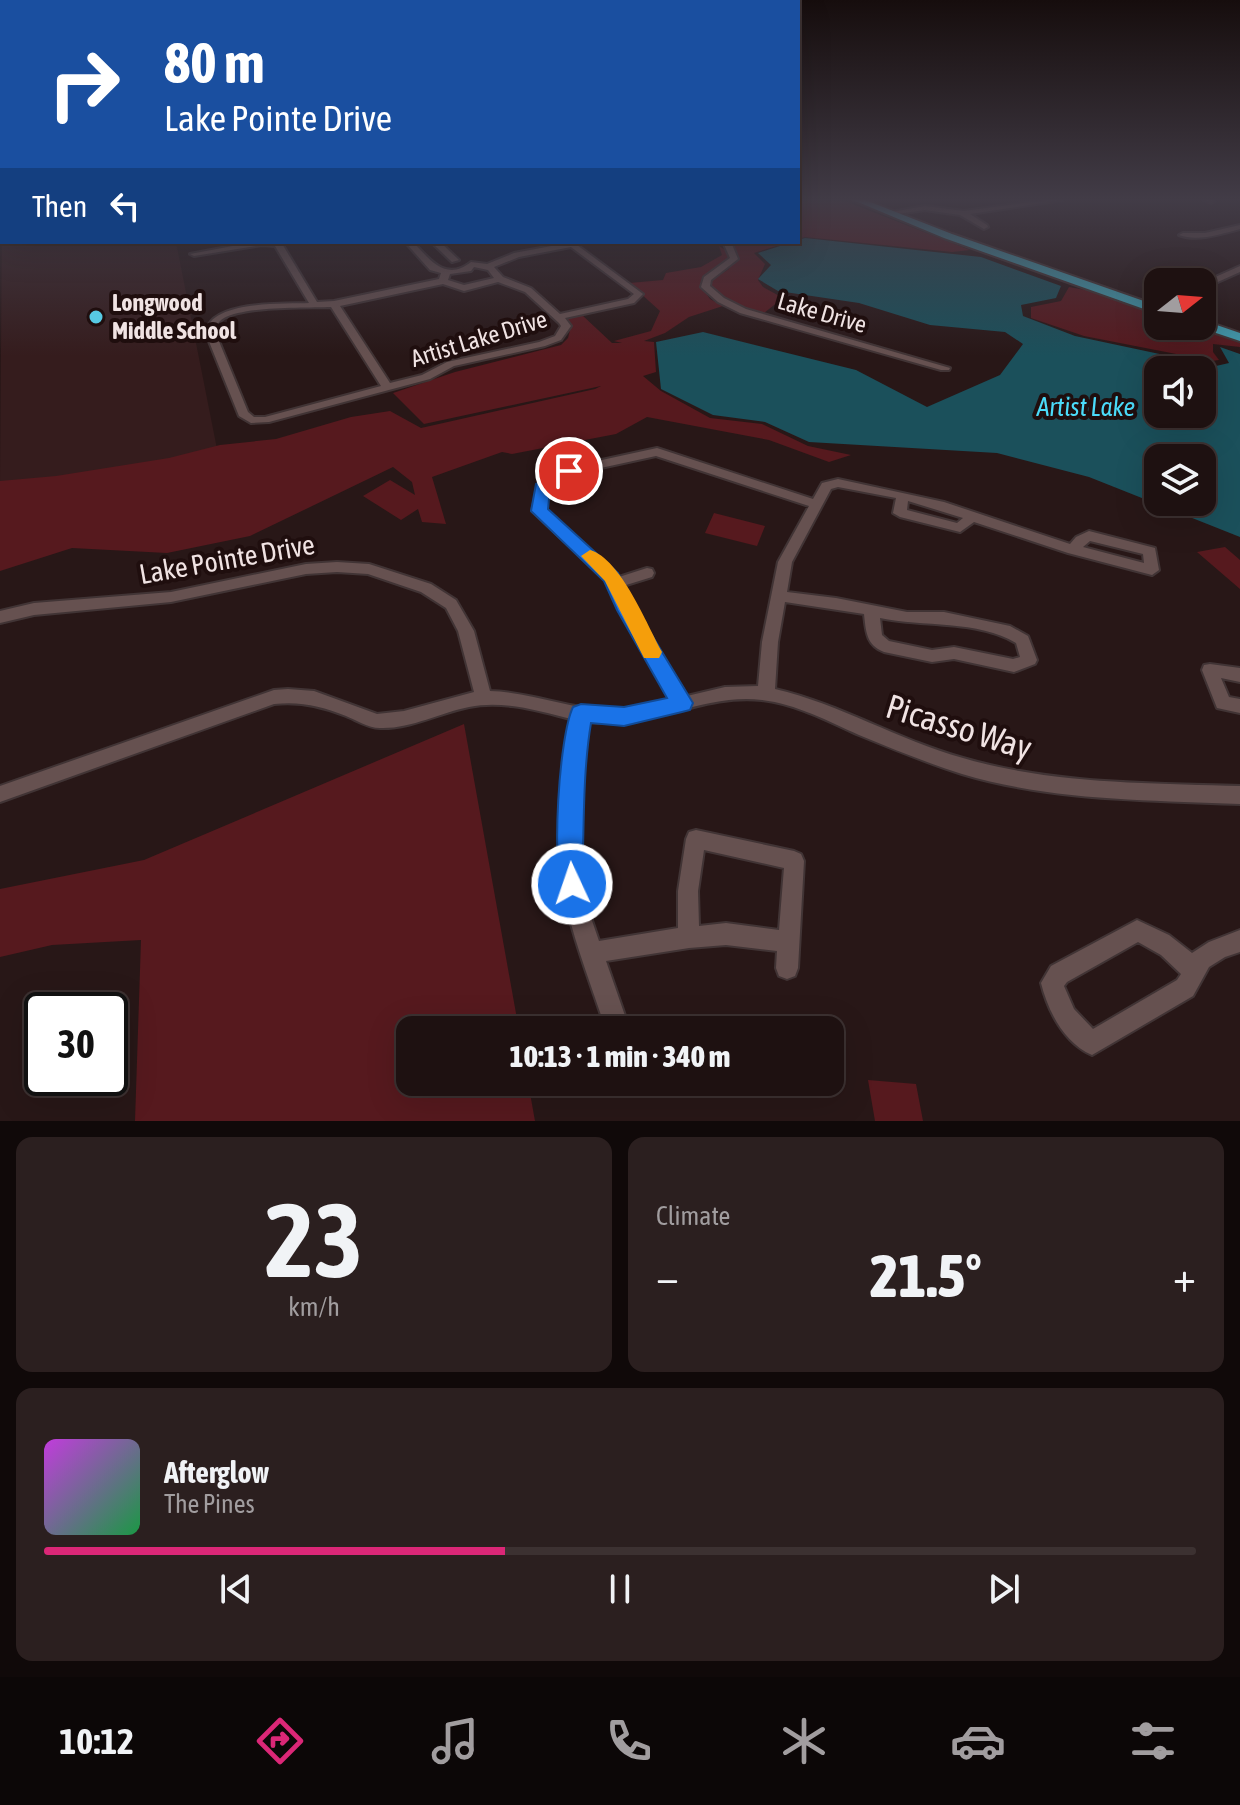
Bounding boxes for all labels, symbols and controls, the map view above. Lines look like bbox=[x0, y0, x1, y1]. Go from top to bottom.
text: 80 m bbox=[164, 31, 265, 95]
icon: right bbox=[32, 32, 136, 136]
text: Lake Pointe Drive bbox=[164, 97, 392, 139]
icon: left bbox=[103, 184, 147, 228]
text: Then bbox=[32, 189, 87, 223]
north arrow bbox=[1144, 268, 1216, 340]
map controls bbox=[1144, 268, 1216, 516]
street label: Lake Drive bbox=[775, 287, 870, 338]
place label: Longwood Middle School bbox=[112, 289, 237, 344]
street label: Artist Lake Drive bbox=[407, 305, 550, 372]
marker: Longwood Middle School bbox=[87, 308, 105, 326]
button: sound bbox=[1144, 356, 1216, 428]
water label: Artist Lake bbox=[1036, 392, 1135, 422]
pin bbox=[535, 437, 603, 505]
button: layers bbox=[1144, 444, 1216, 516]
icon: arrive bbox=[547, 449, 591, 493]
street label: Lake Pointe Drive bbox=[137, 528, 317, 590]
street label: Picasso Way bbox=[882, 686, 1037, 767]
position arrow bbox=[530, 842, 614, 926]
speed limit sign: 30 bbox=[24, 992, 128, 1096]
text: 10:13 · 1 min · 340 m bbox=[510, 1039, 730, 1073]
text: 23 bbox=[265, 1180, 363, 1299]
text: Climate bbox=[656, 1201, 730, 1231]
text: 21.5° bbox=[870, 1241, 982, 1310]
text: − bbox=[656, 1251, 679, 1301]
text: + bbox=[1173, 1251, 1196, 1301]
text: km/h bbox=[288, 1292, 340, 1322]
text: Afterglow bbox=[164, 1455, 269, 1489]
text: The Pines bbox=[164, 1489, 255, 1519]
icon: previous bbox=[214, 1567, 258, 1611]
icon: pause bbox=[598, 1567, 642, 1611]
icon: next bbox=[982, 1567, 1026, 1611]
icon: directions bbox=[252, 1713, 308, 1769]
icon: music bbox=[427, 1713, 483, 1769]
icon: phone bbox=[601, 1713, 657, 1769]
icon: climate bbox=[776, 1713, 832, 1769]
icon: car bbox=[950, 1713, 1006, 1769]
icon: filters bbox=[1125, 1713, 1181, 1769]
text: 10:12 bbox=[59, 1720, 134, 1762]

